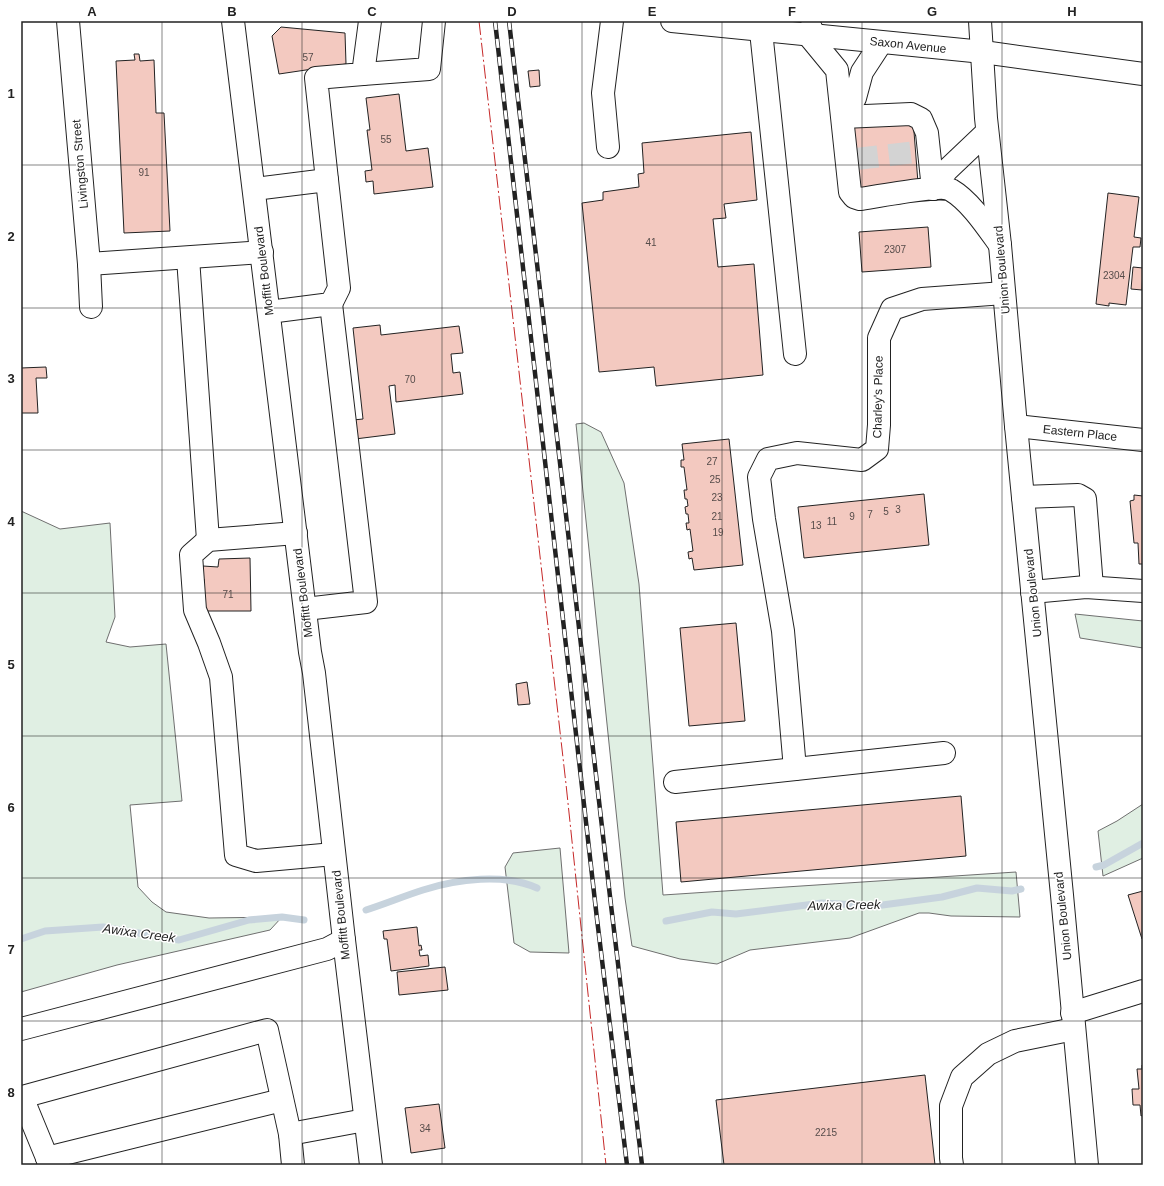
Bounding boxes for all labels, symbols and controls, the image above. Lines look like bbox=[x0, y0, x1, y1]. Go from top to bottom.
text: A bbox=[87, 4, 97, 19]
text: B bbox=[227, 4, 237, 19]
text: C bbox=[367, 4, 377, 19]
text: D bbox=[507, 4, 517, 19]
text: E bbox=[648, 4, 657, 19]
text: F bbox=[788, 4, 796, 19]
text: G bbox=[927, 4, 937, 19]
text: H bbox=[1067, 4, 1077, 19]
street label: Saxon Avenue bbox=[869, 34, 947, 56]
house number: 57 bbox=[302, 52, 314, 63]
text: 1 bbox=[7, 86, 15, 101]
street label: Livingston Street bbox=[69, 118, 91, 209]
house number: 55 bbox=[380, 134, 392, 145]
house number: 91 bbox=[138, 167, 150, 178]
street label: Union Boulevard bbox=[991, 225, 1013, 315]
street label: Moffitt Boulevard bbox=[252, 226, 276, 316]
text: 2 bbox=[7, 229, 15, 244]
house number: 41 bbox=[645, 237, 657, 248]
house number: 2307 bbox=[884, 244, 907, 255]
house number: 2304 bbox=[1103, 270, 1126, 281]
street label: Charley's Place bbox=[870, 355, 886, 439]
text: 3 bbox=[7, 371, 15, 386]
house number: 70 bbox=[404, 374, 416, 385]
street label: Eastern Place bbox=[1042, 422, 1118, 444]
house number: 27 bbox=[706, 456, 718, 467]
house number: 25 bbox=[709, 474, 721, 485]
house number: 23 bbox=[711, 492, 723, 503]
house number: 3 bbox=[895, 504, 901, 515]
house number: 5 bbox=[883, 506, 889, 517]
house number: 7 bbox=[867, 509, 873, 520]
house number: 21 bbox=[711, 511, 723, 522]
house number: 9 bbox=[849, 511, 855, 522]
text: 4 bbox=[7, 514, 15, 529]
house number: 11 bbox=[827, 516, 838, 527]
house number: 13 bbox=[810, 520, 822, 531]
house number: 19 bbox=[712, 527, 724, 538]
street label: Moffitt Boulevard bbox=[291, 548, 315, 638]
street label: Union Boulevard bbox=[1021, 548, 1045, 638]
house number: 71 bbox=[222, 589, 234, 600]
text: 5 bbox=[7, 657, 15, 672]
text: 6 bbox=[7, 800, 15, 815]
street label: Moffitt Boulevard bbox=[329, 870, 353, 960]
street label: Union Boulevard bbox=[1051, 871, 1075, 961]
water label: Awixa Creek bbox=[807, 897, 882, 913]
water label: Awixa Creek bbox=[101, 920, 178, 946]
text: 7 bbox=[7, 942, 15, 957]
text: 8 bbox=[7, 1085, 15, 1100]
house number: 34 bbox=[419, 1123, 431, 1134]
house number: 2215 bbox=[815, 1127, 838, 1138]

